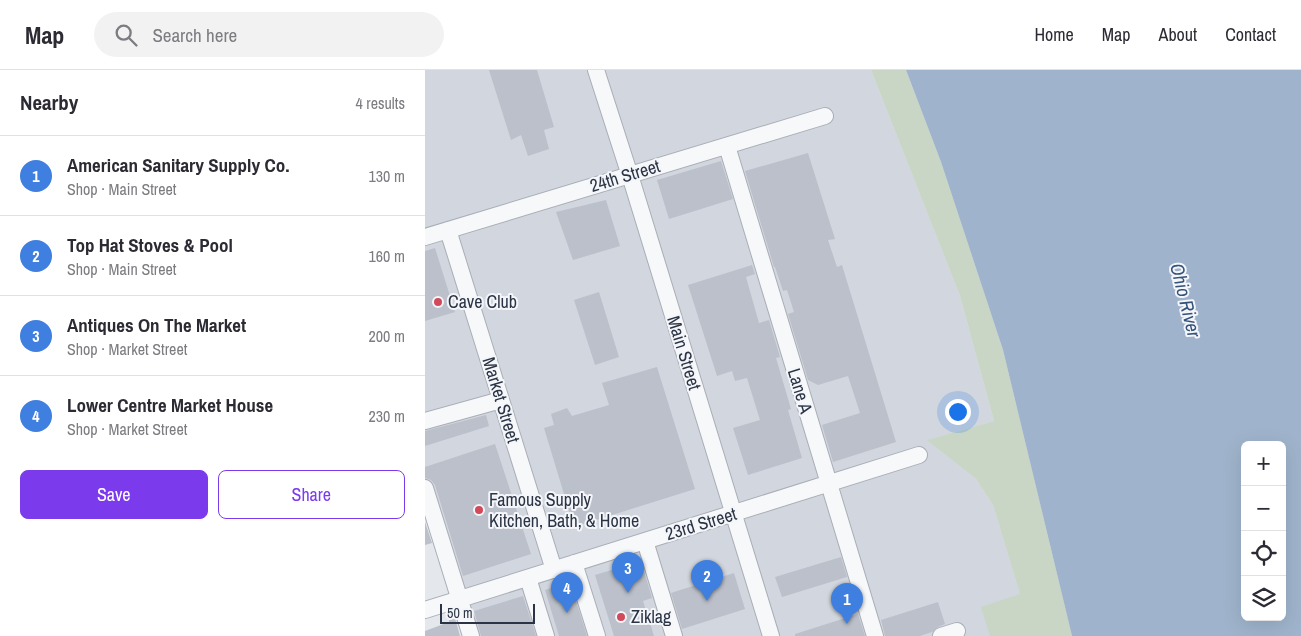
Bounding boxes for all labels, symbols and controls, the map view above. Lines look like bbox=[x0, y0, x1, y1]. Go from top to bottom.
search box bbox=[94, 12, 444, 57]
text: Map bbox=[25, 19, 64, 51]
icon: search bbox=[112, 21, 140, 49]
text: Search here bbox=[152, 22, 237, 48]
text: Home bbox=[1034, 22, 1074, 47]
text: Map bbox=[1102, 22, 1131, 47]
text: About bbox=[1159, 22, 1197, 47]
text: Contact bbox=[1225, 22, 1276, 47]
text: Nearby bbox=[20, 88, 78, 117]
text: 4 results bbox=[355, 92, 405, 114]
text: American Sanitary Supply Co. bbox=[67, 152, 290, 178]
street label: 24th Street bbox=[587, 153, 663, 198]
text: 1 bbox=[32, 165, 40, 187]
text: 130 m bbox=[369, 165, 405, 187]
text: Shop · Main Street bbox=[67, 178, 176, 200]
text: Top Hat Stoves & Pool bbox=[67, 232, 233, 258]
text: 2 bbox=[32, 245, 40, 267]
text: 160 m bbox=[369, 245, 405, 267]
text: Shop · Main Street bbox=[67, 258, 176, 280]
water label: Ohio River bbox=[1164, 260, 1208, 340]
place label: Cave Club bbox=[448, 289, 517, 314]
marker: Cave Club bbox=[432, 296, 444, 308]
text: Antiques On The Market bbox=[67, 312, 246, 338]
street label: Main Street bbox=[661, 313, 708, 393]
text: 3 bbox=[32, 325, 40, 347]
text: 200 m bbox=[369, 325, 405, 347]
text: Shop · Market Street bbox=[67, 338, 187, 360]
street label: Market Street bbox=[477, 354, 526, 446]
street label: Lane A bbox=[782, 365, 819, 417]
text: Lower Centre Market House bbox=[67, 392, 273, 418]
your location bbox=[945, 399, 971, 425]
text: 4 bbox=[32, 405, 40, 427]
text: 230 m bbox=[369, 405, 405, 427]
text: Shop · Market Street bbox=[67, 418, 187, 440]
map controls bbox=[1241, 441, 1286, 621]
button: + bbox=[1241, 441, 1286, 486]
button: Save bbox=[20, 470, 208, 519]
button: Share bbox=[218, 470, 405, 519]
button: − bbox=[1241, 486, 1286, 531]
place label: Famous Supply Kitchen, Bath, & Home bbox=[489, 487, 639, 533]
street label: 23rd Street bbox=[662, 501, 739, 546]
marker: Famous Supply Kitchen, Bath, & Home bbox=[473, 504, 485, 516]
button: locate bbox=[1241, 531, 1286, 576]
pin: 3 bbox=[612, 552, 644, 593]
pin: 2 bbox=[691, 560, 723, 601]
pin: 4 bbox=[551, 572, 583, 613]
button: layers bbox=[1241, 576, 1286, 621]
pin: 1 bbox=[831, 583, 863, 624]
scale bar bbox=[440, 601, 535, 624]
text: 50 m bbox=[447, 604, 473, 622]
place label: Ziklag bbox=[631, 604, 672, 629]
marker: Ziklag bbox=[615, 611, 627, 623]

